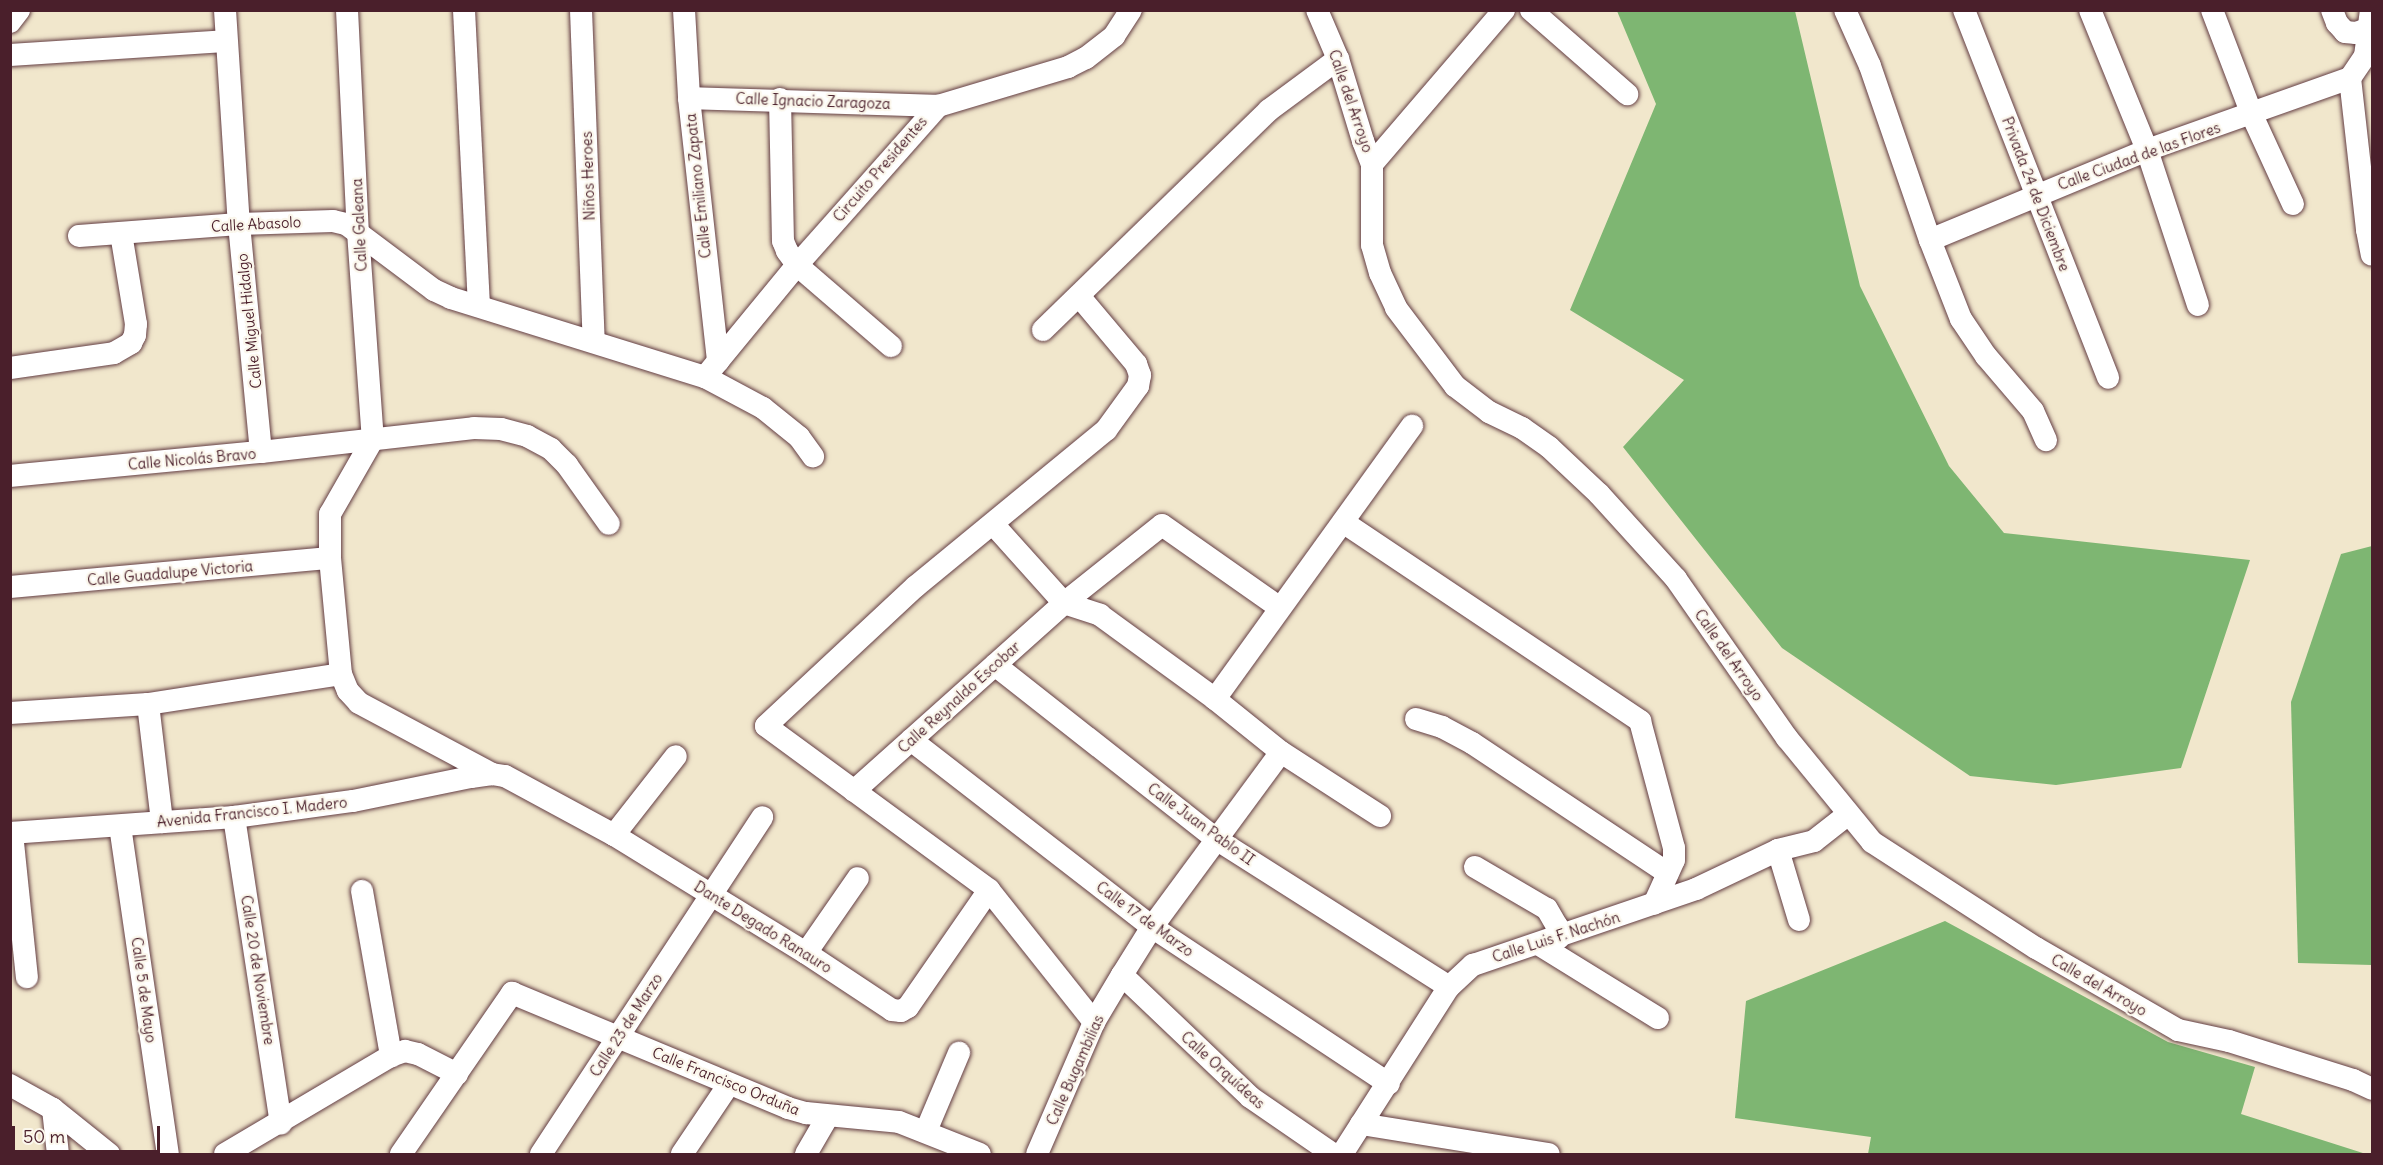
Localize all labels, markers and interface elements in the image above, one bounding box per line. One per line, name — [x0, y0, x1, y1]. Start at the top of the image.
street label: Calle del Arroyo — [1325, 47, 1377, 155]
street label: Calle Ignacio Zaragoza — [735, 89, 891, 113]
street label: Circuito Presidentes — [829, 112, 931, 226]
street label: Calle Emiliano Zapata — [681, 113, 715, 259]
street label: Privada 24 de Diciembre — [1998, 114, 2074, 274]
street label: Calle Ciudad de las Flores — [2055, 118, 2223, 194]
street label: Niños Heroes — [577, 131, 599, 221]
street label: Calle Galeana — [348, 178, 370, 272]
street label: Calle Abasolo — [210, 213, 302, 235]
street label: Calle Miguel Hidalgo — [233, 252, 265, 390]
street label: Calle Nicolás Bravo — [127, 444, 257, 474]
street label: Calle Guadalupe Victoria — [86, 557, 254, 589]
street label: Calle del Arroyo — [1691, 606, 1767, 704]
street label: Calle Reynaldo Escobar — [894, 637, 1024, 757]
street label: Calle Juan Pablo II — [1144, 779, 1258, 869]
street label: Avenida Francisco I. Madero — [156, 793, 348, 831]
street label: Dante Degado Ranauro — [691, 877, 835, 977]
street label: Calle 17 de Marzo — [1093, 878, 1197, 960]
street label: Calle 20 de Noviembre — [237, 894, 279, 1046]
street label: Calle Luis F. Nachón — [1490, 908, 1622, 966]
street label: Calle 5 de Mayo — [128, 936, 160, 1044]
street label: Calle del Arroyo — [2048, 950, 2150, 1020]
street label: Calle 23 de Marzo — [586, 970, 666, 1080]
street label: Calle Bugambilias — [1043, 1012, 1107, 1128]
street label: Calle Orquídeas — [1177, 1028, 1269, 1112]
street label: Calle Francisco Orduña — [650, 1043, 802, 1119]
scale bar — [15, 1114, 164, 1152]
text: 50 m — [23, 1125, 65, 1148]

